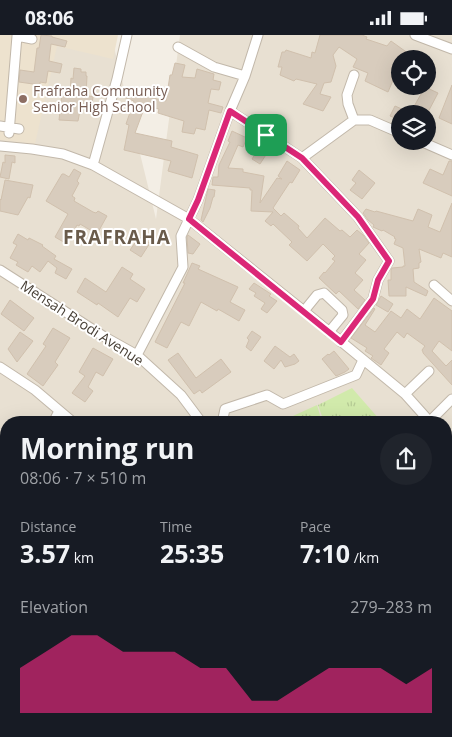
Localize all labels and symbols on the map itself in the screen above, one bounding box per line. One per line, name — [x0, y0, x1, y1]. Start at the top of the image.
place label: Frafraha Community Senior High School — [33, 81, 169, 116]
marker: Frafraha Community Senior High School — [17, 93, 29, 105]
pin — [245, 114, 287, 156]
district label: FRAFRAHA — [63, 224, 171, 250]
street label: Mensah Brodi Avenue — [17, 276, 148, 370]

